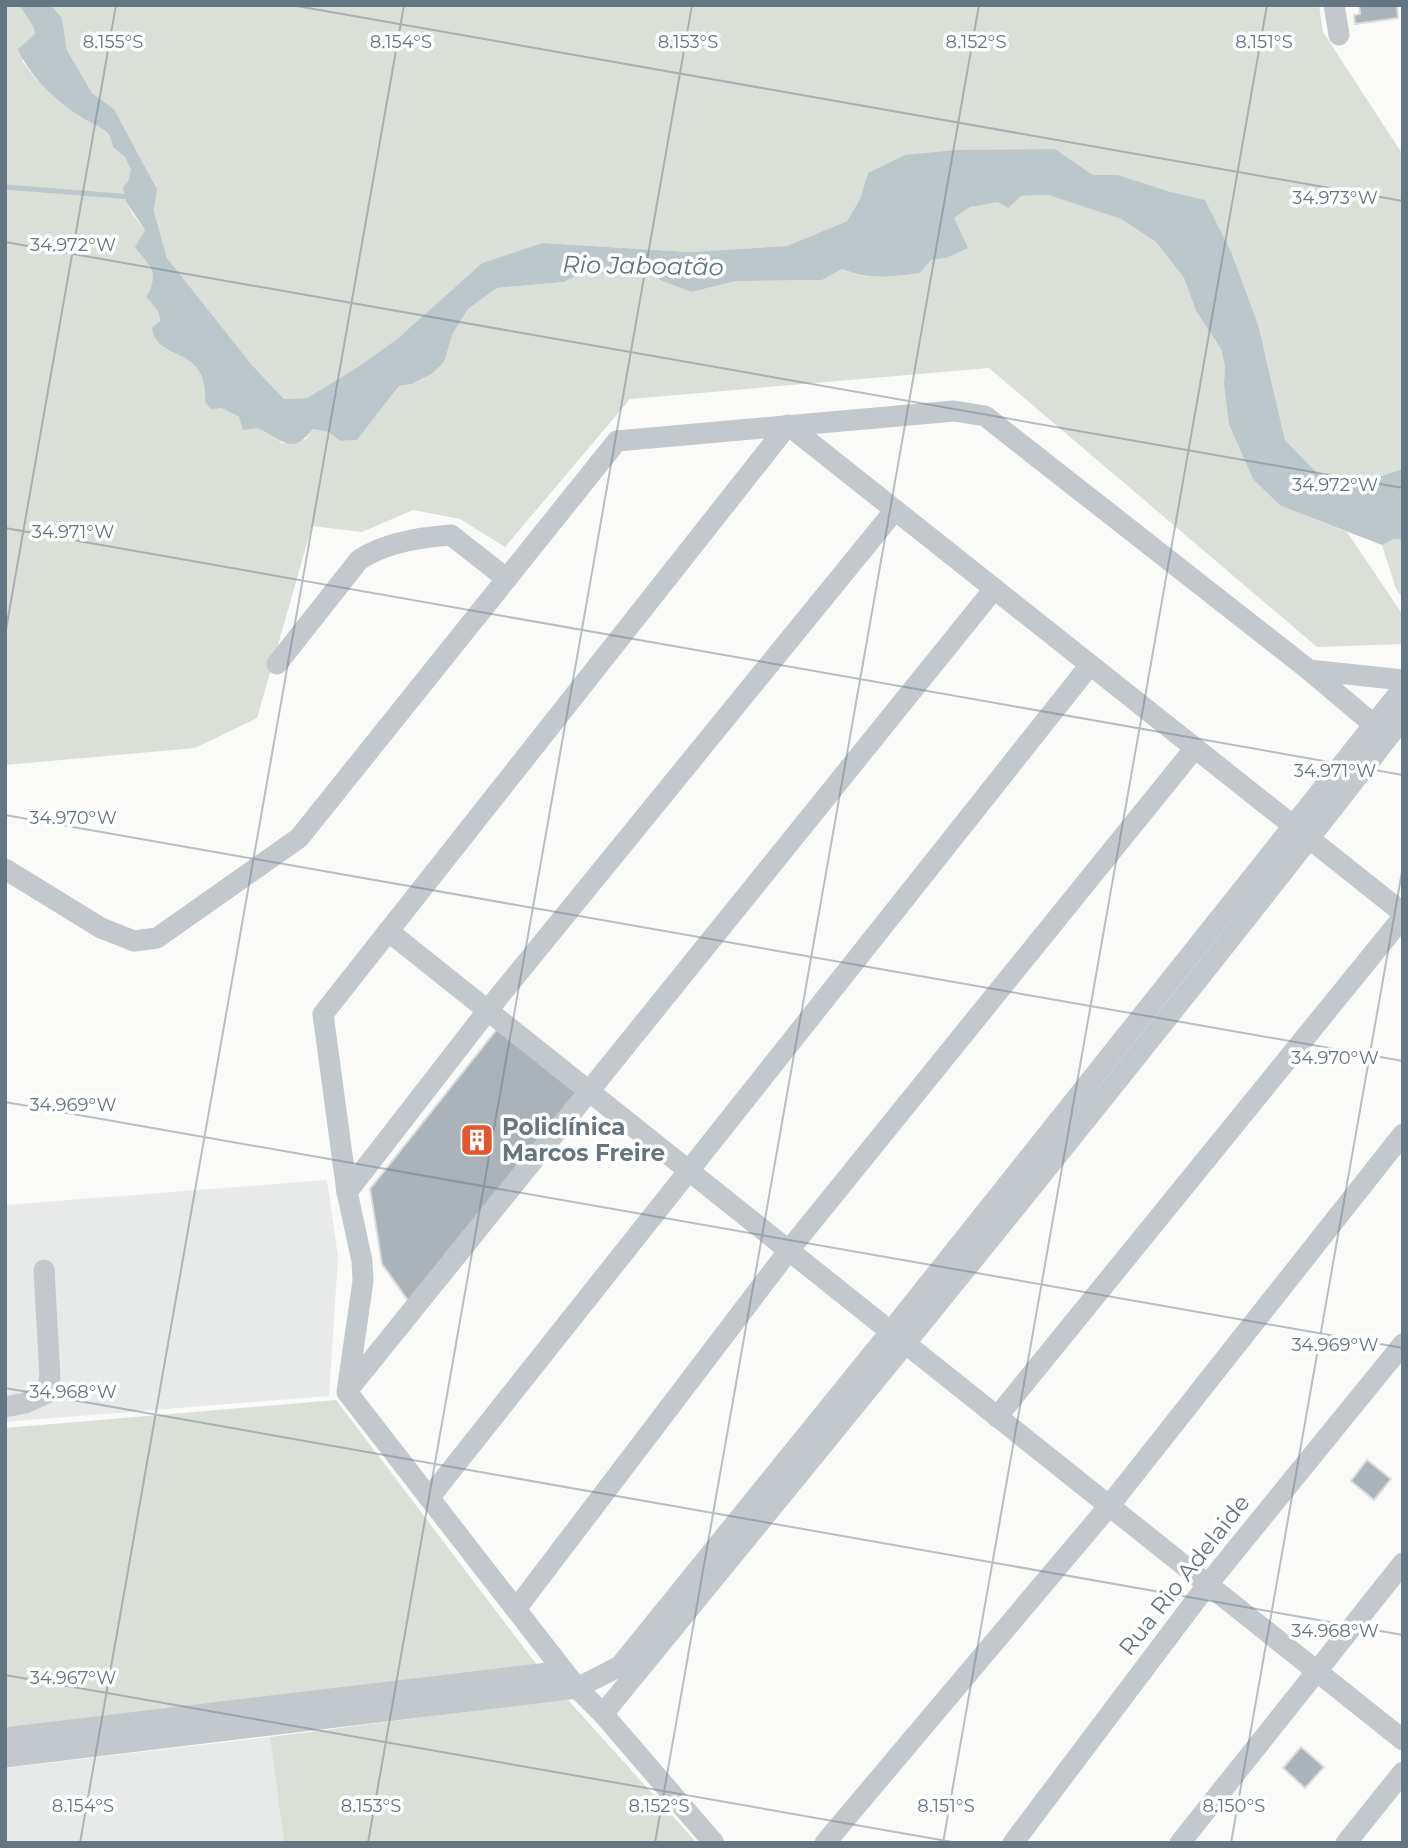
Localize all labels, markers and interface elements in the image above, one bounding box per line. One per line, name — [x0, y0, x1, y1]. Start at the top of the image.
text: 8.155°S — [83, 31, 143, 53]
text: 8.154°S — [370, 31, 432, 53]
text: 8.153°S — [658, 31, 718, 53]
text: 8.152°S — [945, 31, 1007, 53]
text: 8.151°S — [1235, 31, 1293, 53]
text: 34.973°W — [1292, 187, 1378, 209]
text: 34.972°W — [30, 234, 116, 256]
water label: Rio Jaboatão — [562, 250, 724, 281]
text: 34.972°W — [1292, 474, 1378, 496]
text: 34.971°W — [32, 521, 114, 543]
text: 34.971°W — [1294, 760, 1376, 782]
text: 34.970°W — [29, 807, 117, 829]
text: 34.970°W — [1291, 1047, 1379, 1069]
text: 34.969°W — [29, 1094, 117, 1116]
place label: Policlínica Marcos Freire — [502, 1113, 665, 1167]
building icon: Policlínica Marcos Freire — [458, 1121, 496, 1159]
text: 34.969°W — [1291, 1334, 1379, 1356]
text: 34.968°W — [29, 1381, 117, 1403]
street label: Rua Rio Adelaide — [1113, 1489, 1255, 1661]
text: 34.968°W — [1291, 1620, 1379, 1642]
text: 34.967°W — [30, 1667, 116, 1689]
text: 8.154°S — [52, 1795, 114, 1817]
text: 8.153°S — [341, 1795, 401, 1817]
text: 8.152°S — [628, 1795, 690, 1817]
text: 8.151°S — [917, 1795, 975, 1817]
text: 8.150°S — [1203, 1795, 1265, 1817]

